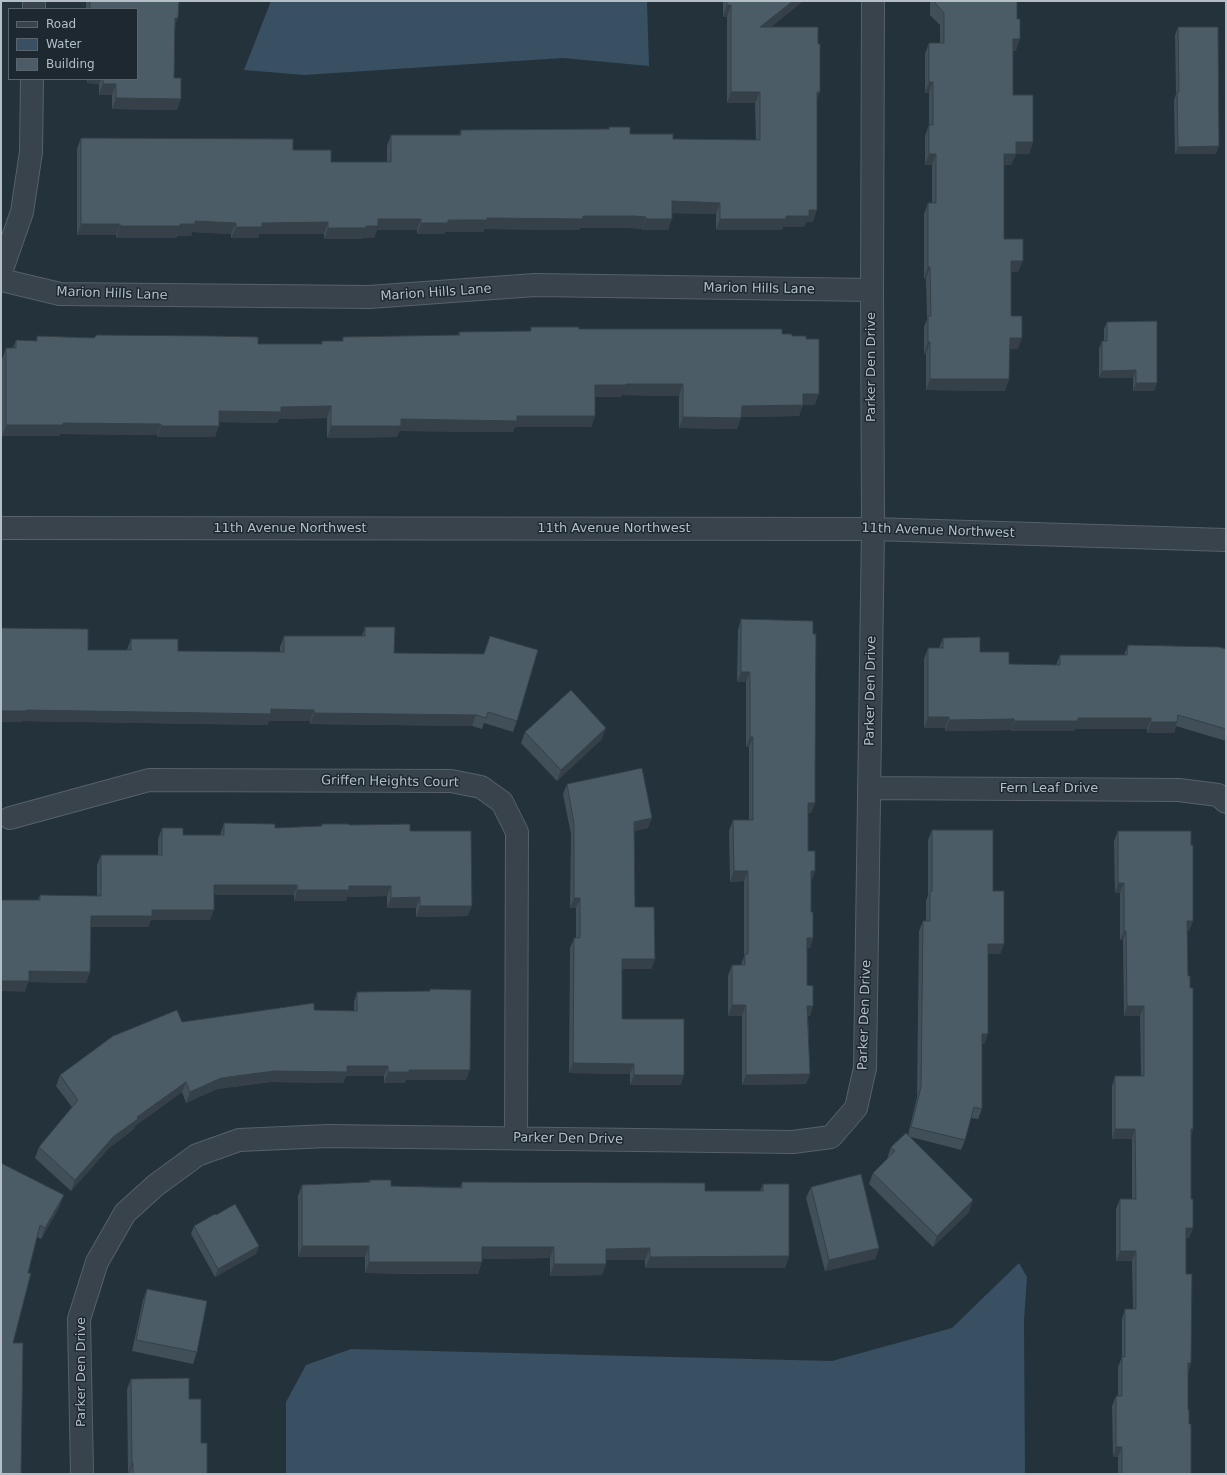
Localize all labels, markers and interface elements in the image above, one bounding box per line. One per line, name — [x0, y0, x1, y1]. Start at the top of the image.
legend — [8, 8, 138, 80]
text: Road — [46, 17, 76, 31]
text: Water — [46, 37, 81, 51]
text: Building — [46, 57, 95, 71]
street label: Marion Hills Lane — [703, 280, 815, 298]
street label: Marion Hills Lane — [380, 281, 492, 305]
street label: Marion Hills Lane — [56, 284, 168, 304]
street label: Parker Den Drive — [864, 312, 880, 422]
street label: 11th Avenue Northwest — [213, 521, 367, 537]
street label: 11th Avenue Northwest — [537, 521, 691, 537]
street label: 11th Avenue Northwest — [861, 521, 1015, 541]
street label: Parker Den Drive — [862, 636, 880, 746]
street label: Griffen Heights Court — [321, 773, 459, 791]
street label: Fern Leaf Drive — [1000, 781, 1098, 797]
street label: Parker Den Drive — [855, 960, 875, 1070]
street label: Parker Den Drive — [513, 1130, 623, 1148]
street label: Parker Den Drive — [74, 1317, 90, 1427]

